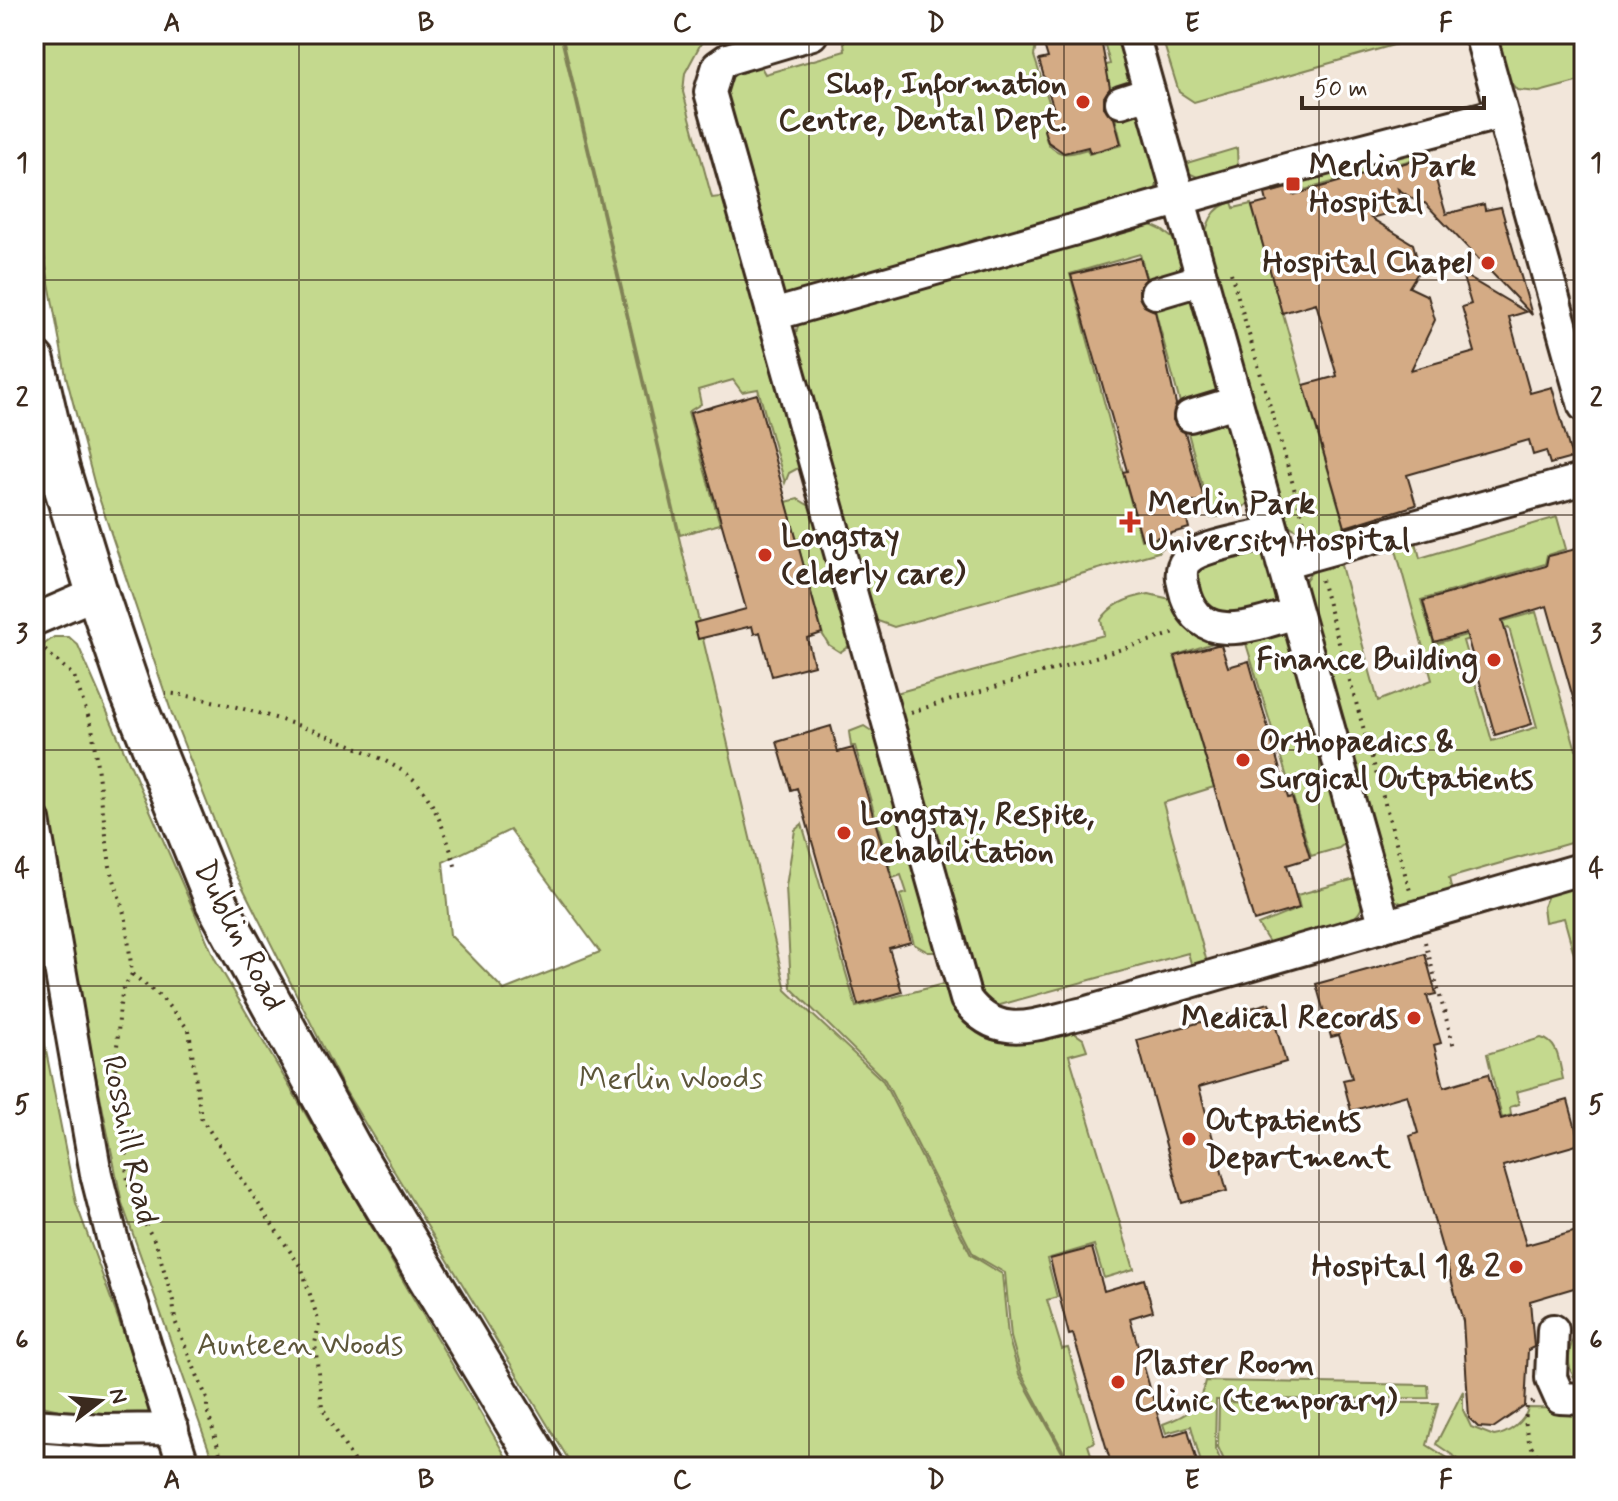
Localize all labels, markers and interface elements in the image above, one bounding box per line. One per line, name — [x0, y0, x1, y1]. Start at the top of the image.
text: A — [163, 7, 181, 41]
text: B — [418, 7, 434, 41]
text: C — [673, 7, 692, 41]
text: D — [927, 7, 945, 41]
text: E — [1184, 7, 1200, 41]
text: F — [1439, 7, 1453, 41]
scale bar — [1302, 60, 1484, 110]
place label: Shop, Information Centre, Dental Dept. — [778, 63, 1067, 142]
text: 50 m — [1314, 74, 1368, 105]
marker: Shop, Information Centre, Dental Dept. — [1074, 93, 1092, 111]
place label: Merlin Park Hospital — [1309, 145, 1476, 224]
text: 1 — [16, 147, 28, 181]
text: 1 — [1590, 147, 1602, 181]
marker: Merlin Park Hospital — [1284, 175, 1302, 193]
place label: Hospital Chapel — [1262, 242, 1472, 284]
marker: Hospital Chapel — [1479, 254, 1497, 272]
text: 2 — [16, 382, 29, 416]
text: 2 — [1590, 382, 1603, 416]
place label: Merlin Park University Hospital — [1148, 483, 1410, 562]
marker: Merlin Park University Hospital — [1119, 511, 1141, 533]
place label: Longstay (elderly care) — [781, 516, 966, 595]
marker: Longstay (elderly care) — [756, 546, 774, 564]
text: 3 — [16, 618, 28, 652]
text: 3 — [1590, 618, 1602, 652]
place label: Finance Building — [1256, 639, 1478, 684]
marker: Finance Building — [1485, 651, 1503, 669]
place label: Orthopaedics & Surgical Outpatients — [1259, 721, 1534, 803]
marker: Orthopaedics & Surgical Outpatients — [1234, 751, 1252, 769]
place label: Longstay, Respite, Rehabilitation — [860, 794, 1094, 873]
marker: Longstay, Respite, Rehabilitation — [835, 824, 853, 842]
text: 4 — [14, 853, 30, 887]
street label: Dublin Road — [183, 853, 295, 1019]
text: 4 — [1588, 853, 1604, 887]
place label: Medical Records — [1181, 997, 1398, 1039]
marker: Medical Records — [1405, 1009, 1423, 1027]
street label: Rosshill Road — [91, 1052, 167, 1228]
park label: Merlin Woods — [579, 1058, 763, 1100]
text: 5 — [14, 1089, 30, 1123]
text: 5 — [1588, 1089, 1604, 1123]
place label: Outpatients Department — [1205, 1100, 1392, 1179]
marker: Outpatients Department — [1180, 1130, 1198, 1148]
place label: Hospital 1 & 2 — [1312, 1246, 1500, 1288]
marker: Hospital 1 & 2 — [1507, 1258, 1525, 1276]
text: 6 — [15, 1324, 29, 1358]
park label: Aunteen Woods — [197, 1324, 403, 1366]
text: 6 — [1589, 1324, 1603, 1358]
place label: Plaster Room Clinic (temporary) — [1134, 1343, 1398, 1422]
north arrow — [60, 1361, 140, 1441]
marker: Plaster Room Clinic (temporary) — [1109, 1373, 1127, 1391]
text: N — [102, 1385, 133, 1407]
text: A — [163, 1464, 181, 1498]
text: B — [418, 1464, 434, 1498]
text: C — [673, 1464, 692, 1498]
text: D — [927, 1464, 945, 1498]
text: E — [1184, 1464, 1200, 1498]
text: F — [1439, 1464, 1453, 1498]

